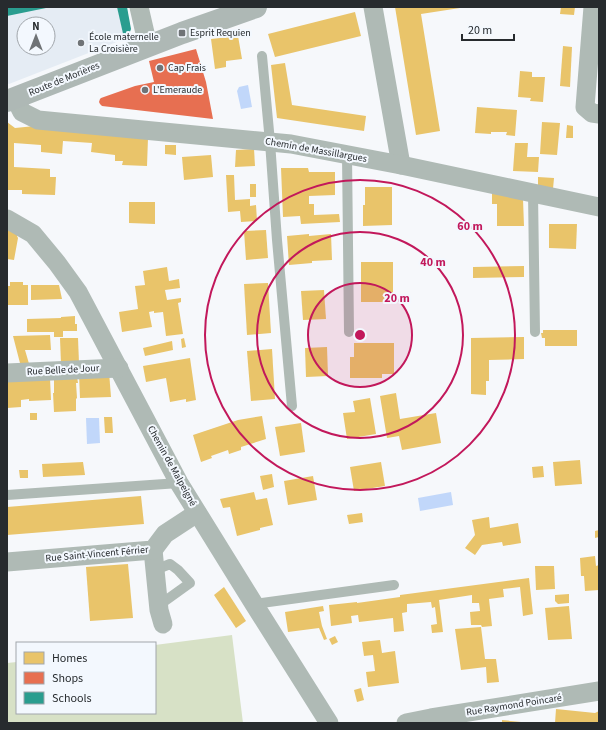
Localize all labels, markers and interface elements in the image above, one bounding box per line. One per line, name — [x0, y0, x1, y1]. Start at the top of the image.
north arrow — [16, 16, 56, 56]
scale bar — [462, 16, 514, 42]
text: N — [32, 19, 40, 34]
text: 20 m — [468, 22, 492, 39]
place label: Esprit Requien — [190, 26, 251, 40]
marker: Esprit Requien — [177, 28, 187, 38]
place label: École maternelle La Croisière — [89, 30, 159, 56]
marker: École maternelle La Croisière — [76, 38, 86, 48]
street label: Route de Morières — [26, 58, 102, 100]
place label: Cap Frais — [168, 61, 206, 75]
marker: Cap Frais — [155, 63, 165, 73]
place label: L'Emeraude — [153, 83, 202, 97]
marker: L'Emeraude — [140, 85, 150, 95]
street label: Chemin de Massillargues — [264, 134, 368, 166]
text: 60 m — [457, 218, 483, 235]
text: 40 m — [420, 254, 446, 271]
text: 20 m — [384, 290, 410, 307]
centre of rings — [353, 328, 367, 342]
street label: Rue Belle de Jour — [26, 361, 100, 379]
street label: Chemin de Malpeigné — [144, 423, 200, 509]
street label: Rue Saint-Vincent Férrier — [45, 542, 150, 565]
legend — [16, 642, 156, 714]
text: Homes — [52, 650, 87, 667]
text: Shops — [52, 670, 83, 687]
text: Schools — [52, 690, 92, 707]
street label: Rue Raymond Poincaré — [465, 691, 563, 719]

